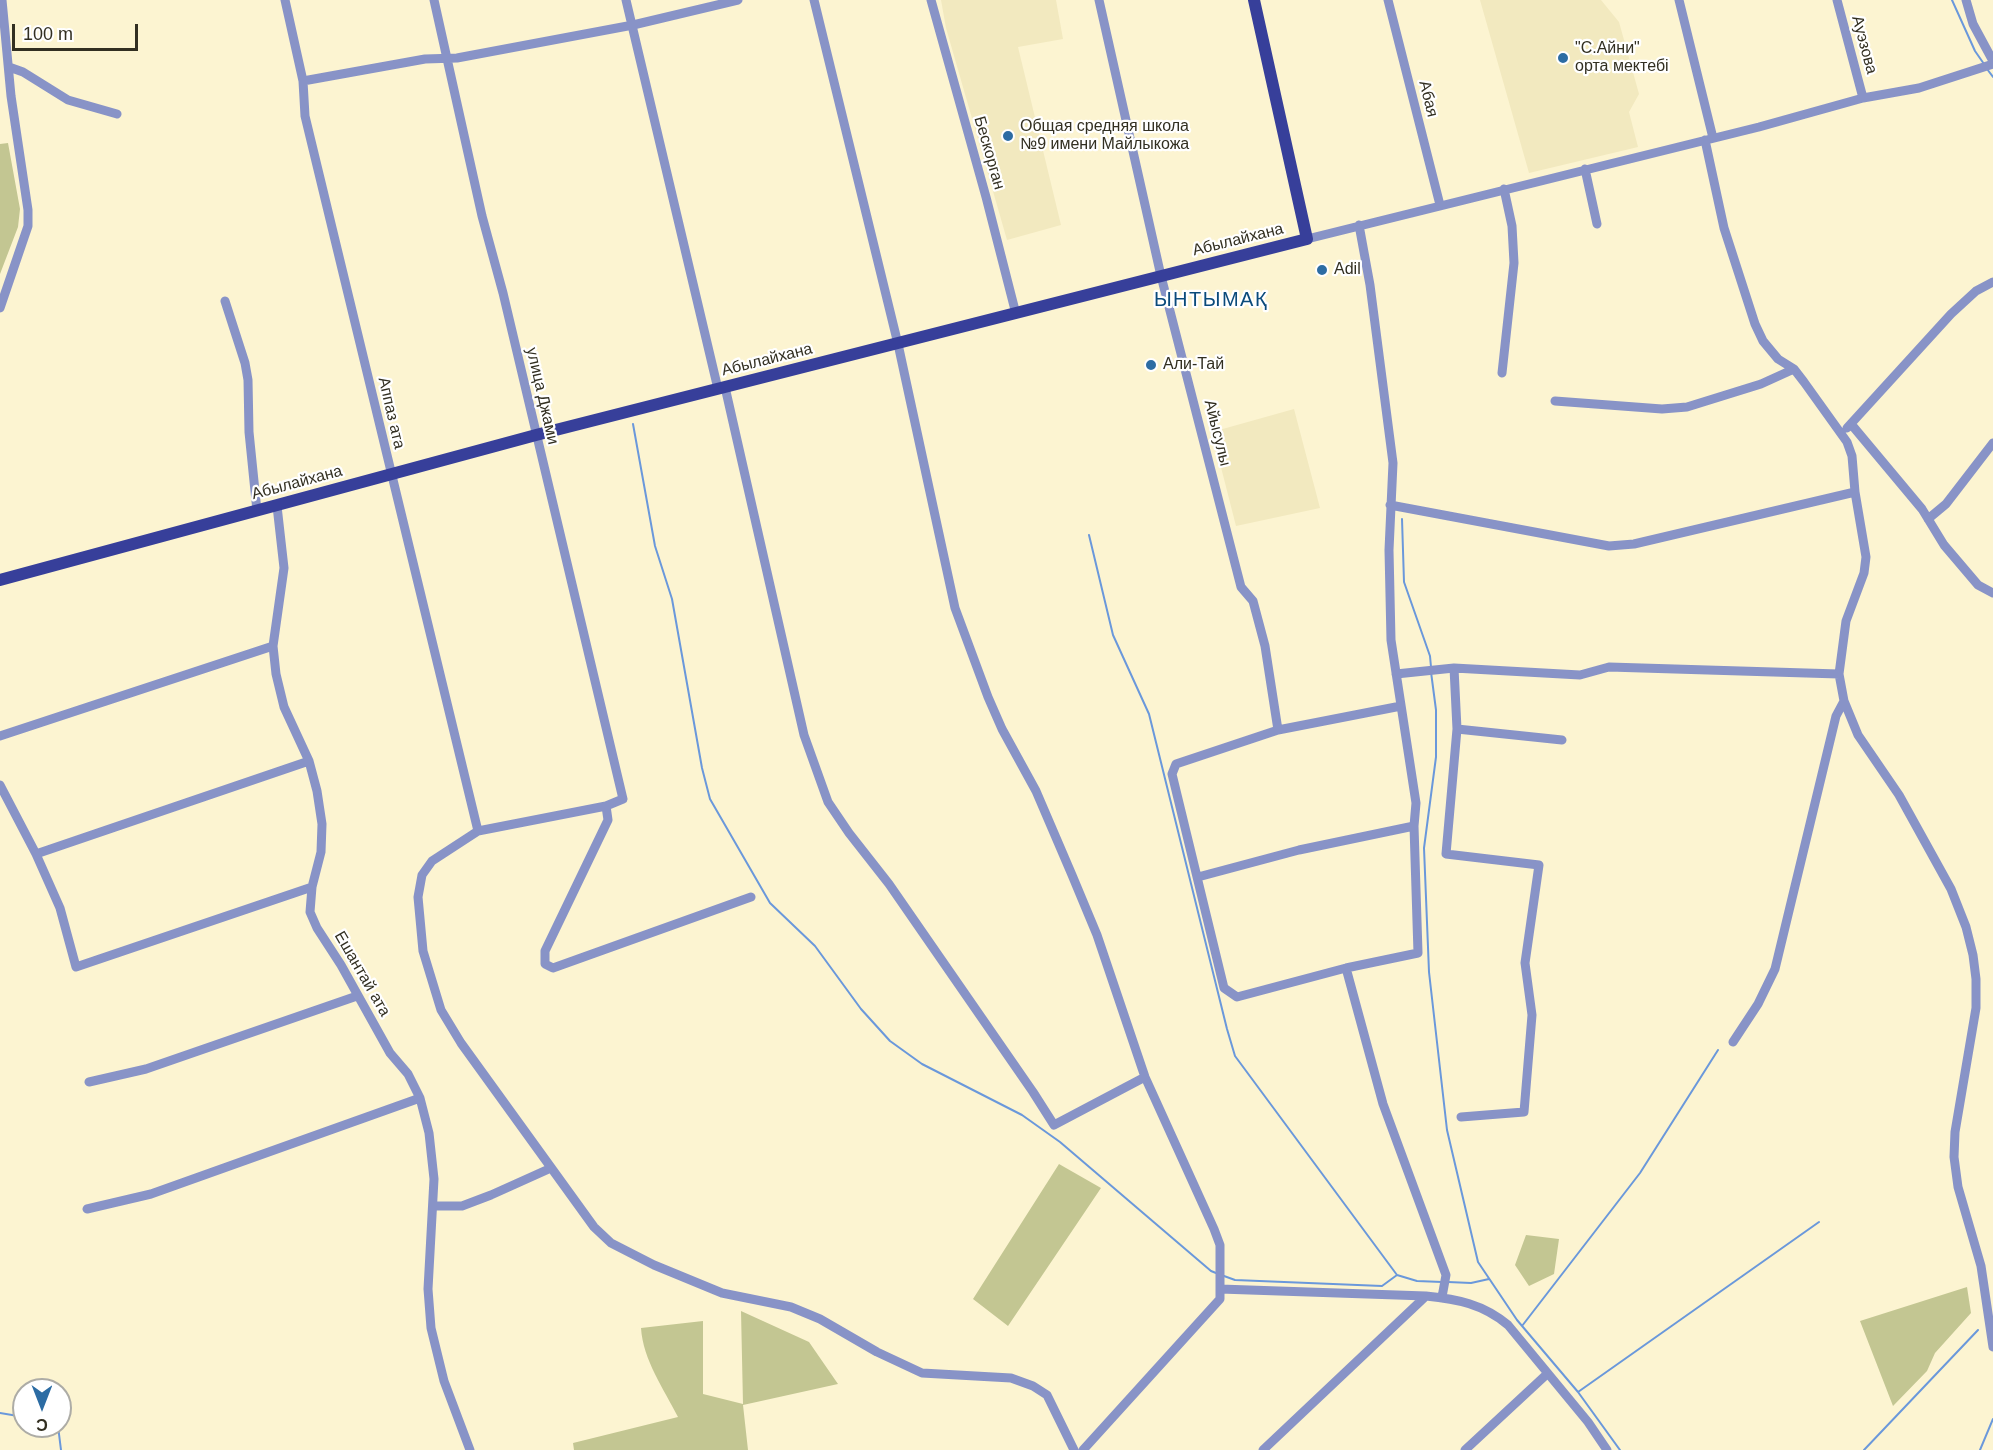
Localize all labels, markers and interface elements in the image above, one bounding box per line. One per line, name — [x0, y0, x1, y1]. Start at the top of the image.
scale bar — [15, 12, 141, 50]
street label: Ауэзова — [1847, 14, 1881, 76]
text: 100 m — [23, 24, 73, 44]
place label: "С.Айни" орта мектебі — [1575, 39, 1669, 77]
marker: "С.Айни" орта мектебі — [1556, 51, 1570, 65]
street label: Абая — [1414, 79, 1442, 119]
street label: Бескорган — [969, 114, 1009, 192]
place label: Общая средняя школа №9 имени Майлыкожа — [1020, 117, 1189, 155]
marker: Общая средняя школа №9 имени Майлыкожа — [1001, 129, 1015, 143]
street label: Абылайхана — [1191, 219, 1285, 261]
place label: Adil — [1334, 260, 1361, 280]
marker: Adil — [1315, 263, 1329, 277]
district label: ЫНТЫМАҚ — [1154, 288, 1268, 312]
street label: Абылайхана — [720, 339, 814, 381]
street label: улица Джами — [522, 346, 562, 446]
place label: Али-Тай — [1163, 355, 1224, 375]
marker: Али-Тай — [1144, 358, 1158, 372]
street label: Аппаз ата — [373, 375, 409, 451]
street label: Айысулы — [1200, 398, 1234, 468]
street label: Абылайхана — [250, 462, 344, 504]
street label: Ешантай ата — [330, 928, 394, 1020]
north arrow — [12, 1378, 72, 1438]
text: С — [36, 1416, 48, 1433]

